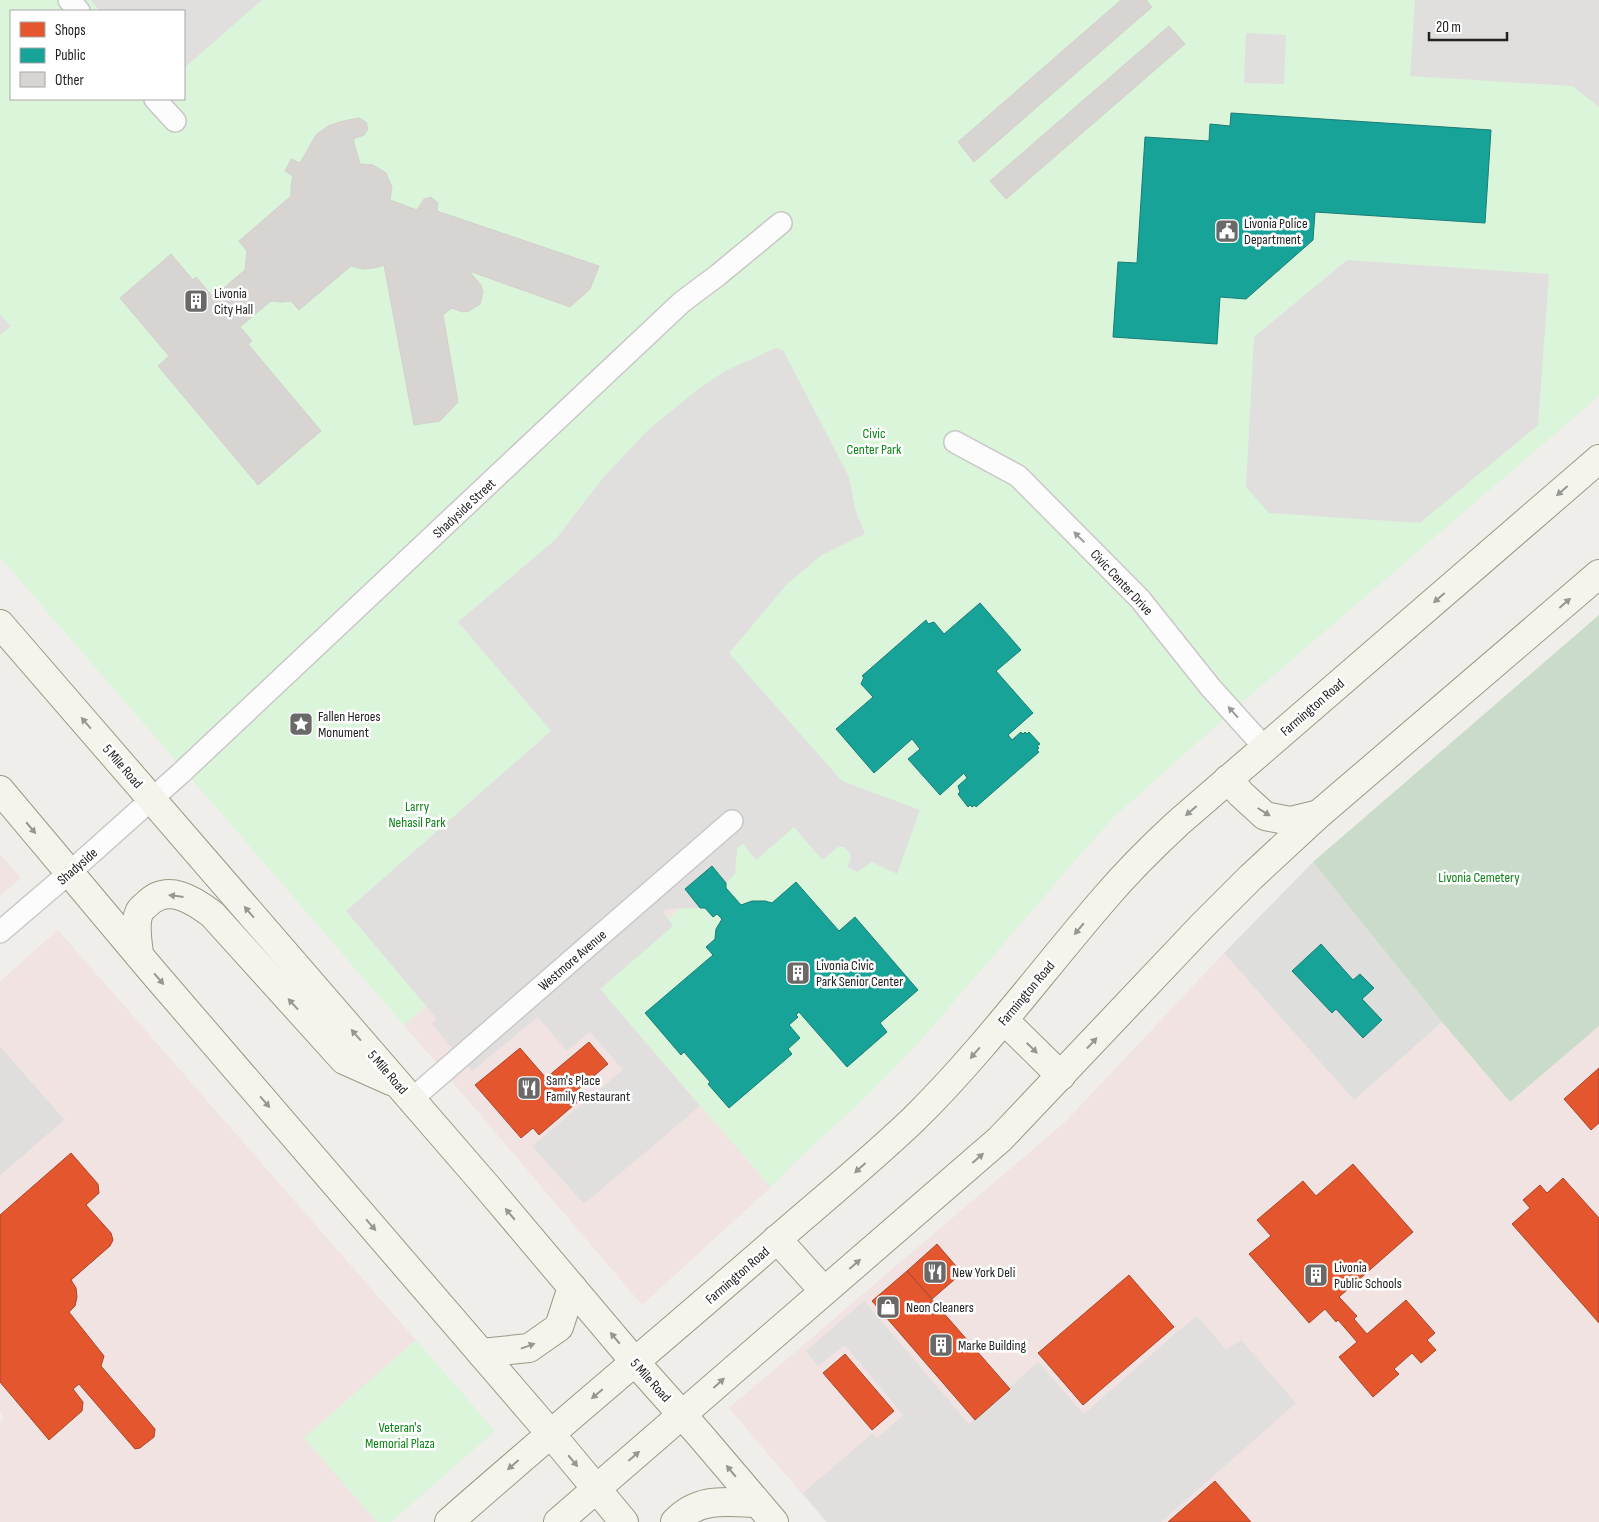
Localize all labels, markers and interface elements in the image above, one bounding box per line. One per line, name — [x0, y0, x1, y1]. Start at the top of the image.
legend — [10, 10, 185, 100]
scale bar — [1429, 10, 1506, 42]
text: 20 m — [1436, 18, 1461, 37]
text: Shops — [55, 21, 86, 40]
text: Public — [55, 46, 86, 65]
text: Other — [55, 71, 84, 90]
place label: Livonia Police Department — [1244, 215, 1308, 248]
public building icon: Livonia Police Department — [1214, 218, 1240, 244]
place label: Livonia City Hall — [214, 285, 253, 318]
building icon: Livonia City Hall — [183, 288, 209, 314]
park label: Civic Center Park — [847, 425, 902, 458]
street label: Shadyside Street — [429, 475, 499, 542]
one-way arrow — [1556, 486, 1569, 497]
one-way arrow — [1074, 531, 1086, 543]
street label: Civic Center Drive — [1087, 546, 1157, 619]
one-way arrow — [1433, 592, 1446, 603]
one-way arrow — [1559, 597, 1571, 609]
street label: Farmington Road — [1277, 675, 1348, 740]
one-way arrow — [1227, 705, 1238, 718]
place label: Fallen Heroes Monument — [318, 708, 381, 741]
place icon: Fallen Heroes Monument — [288, 711, 314, 737]
one-way arrow — [80, 717, 92, 729]
street label: 5 Mile Road — [99, 741, 146, 792]
park label: Larry Nehasil Park — [388, 798, 446, 831]
one-way arrow — [1186, 805, 1198, 817]
one-way arrow — [1257, 808, 1270, 817]
one-way arrow — [26, 821, 37, 834]
street label: Shadyside — [54, 844, 101, 888]
park label: Livonia Cemetery — [1438, 869, 1520, 886]
one-way arrow — [168, 892, 184, 900]
one-way arrow — [244, 905, 255, 918]
one-way arrow — [1074, 922, 1085, 935]
street label: Westmore Avenue — [535, 926, 610, 995]
place label: Livonia Civic Park Senior Center — [816, 957, 903, 990]
street label: Farmington Road — [994, 957, 1058, 1029]
building icon: Livonia Civic Park Senior Center — [785, 960, 811, 986]
one-way arrow — [153, 972, 164, 985]
one-way arrow — [287, 998, 299, 1010]
one-way arrow — [350, 1029, 362, 1041]
one-way arrow — [1086, 1037, 1098, 1049]
one-way arrow — [1026, 1042, 1038, 1054]
street label: 5 Mile Road — [364, 1047, 411, 1098]
one-way arrow — [969, 1047, 981, 1059]
place label: Sam's Place Family Restaurant — [546, 1072, 630, 1105]
restaurant icon: Sam's Place Family Restaurant — [516, 1075, 542, 1101]
one-way arrow — [259, 1095, 270, 1108]
one-way arrow — [971, 1153, 984, 1164]
one-way arrow — [855, 1162, 867, 1174]
one-way arrow — [505, 1207, 516, 1220]
one-way arrow — [365, 1218, 376, 1231]
street label: Farmington Road — [702, 1243, 773, 1308]
one-way arrow — [848, 1259, 861, 1270]
restaurant icon: New York Deli — [922, 1259, 948, 1285]
place label: Livonia Public Schools — [1334, 1259, 1402, 1292]
building icon: Livonia Public Schools — [1303, 1262, 1329, 1288]
place label: New York Deli — [952, 1264, 1015, 1281]
shop icon: Neon Cleaners — [875, 1294, 901, 1320]
place label: Neon Cleaners — [906, 1299, 974, 1316]
one-way arrow — [609, 1332, 620, 1345]
building icon: Marke Building — [928, 1332, 954, 1358]
place label: Marke Building — [958, 1337, 1026, 1354]
one-way arrow — [521, 1342, 536, 1350]
street label: 5 Mile Road — [627, 1355, 675, 1406]
one-way arrow — [713, 1378, 725, 1389]
one-way arrow — [591, 1388, 604, 1399]
park label: Veteran's Memorial Plaza — [365, 1419, 435, 1452]
one-way arrow — [627, 1450, 639, 1462]
one-way arrow — [568, 1454, 579, 1467]
one-way arrow — [507, 1460, 520, 1471]
one-way arrow — [725, 1466, 737, 1478]

